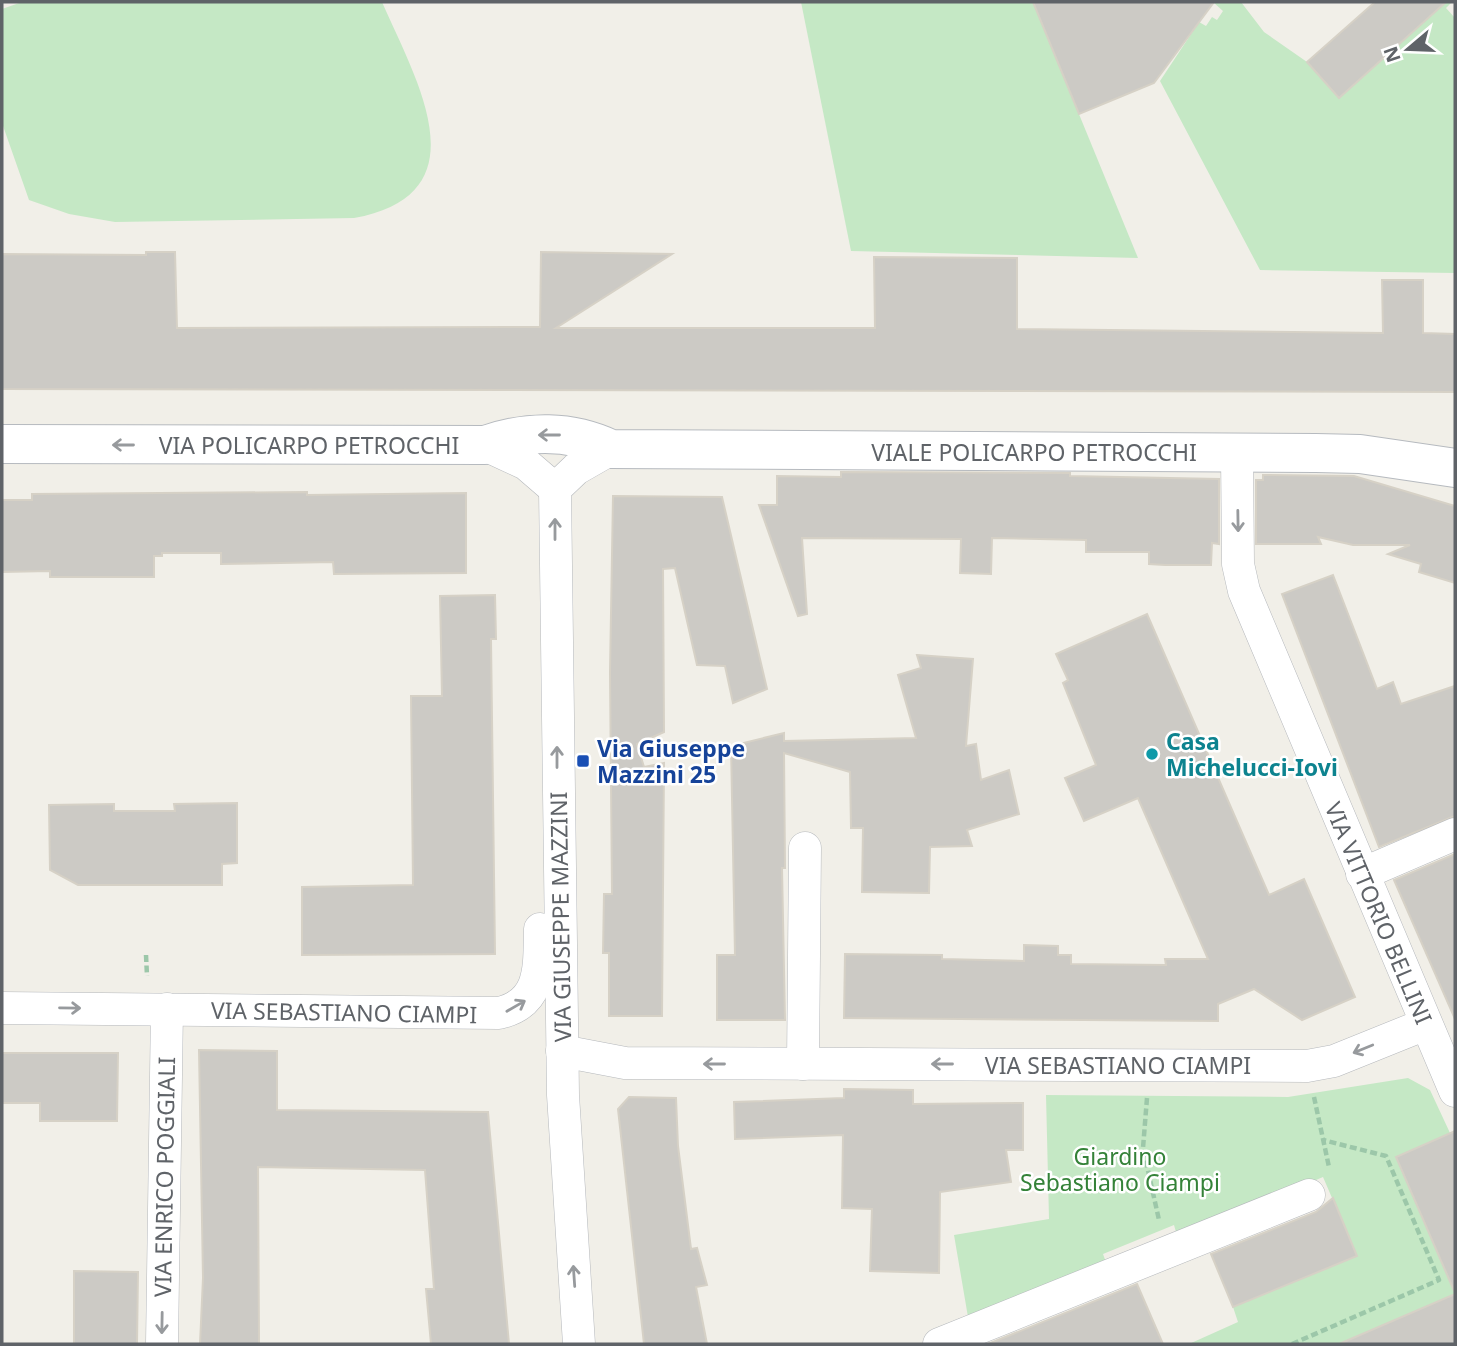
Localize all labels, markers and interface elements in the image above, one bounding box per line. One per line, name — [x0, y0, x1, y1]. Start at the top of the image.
north arrow — [1373, 14, 1443, 84]
text: N — [1377, 43, 1407, 66]
one-way arrow — [538, 428, 561, 442]
street label: VIA POLICARPO PETROCCHI — [159, 429, 459, 461]
street label: VIALE POLICARPO PETROCCHI — [871, 436, 1197, 468]
one-way arrow — [112, 438, 135, 452]
one-way arrow — [1231, 509, 1245, 532]
one-way arrow — [548, 518, 562, 541]
place label: Casa Michelucci-Iovi — [1166, 725, 1338, 783]
place label: Via Giuseppe Mazzini 25 — [597, 732, 745, 790]
one-way arrow — [550, 746, 564, 769]
marker: Casa Michelucci-Iovi — [1144, 746, 1160, 762]
marker: Via Giuseppe Mazzini 25 — [575, 753, 591, 769]
street label: VIA GIUSEPPE MAZZINI — [542, 791, 578, 1043]
street label: VIA VITTORIO BELLINI — [1318, 797, 1440, 1029]
street label: VIA SEBASTIANO CIAMPI — [211, 994, 477, 1030]
one-way arrow — [506, 999, 526, 1013]
one-way arrow — [58, 1002, 81, 1015]
one-way arrow — [1352, 1044, 1374, 1057]
street label: VIA SEBASTIANO CIAMPI — [985, 1049, 1251, 1081]
street label: VIA ENRICO POGGIALI — [146, 1057, 182, 1297]
one-way arrow — [703, 1057, 726, 1071]
one-way arrow — [931, 1057, 954, 1071]
park label: Giardino Sebastiano Ciampi — [1020, 1140, 1220, 1198]
one-way arrow — [567, 1265, 580, 1288]
one-way arrow — [155, 1311, 169, 1334]

